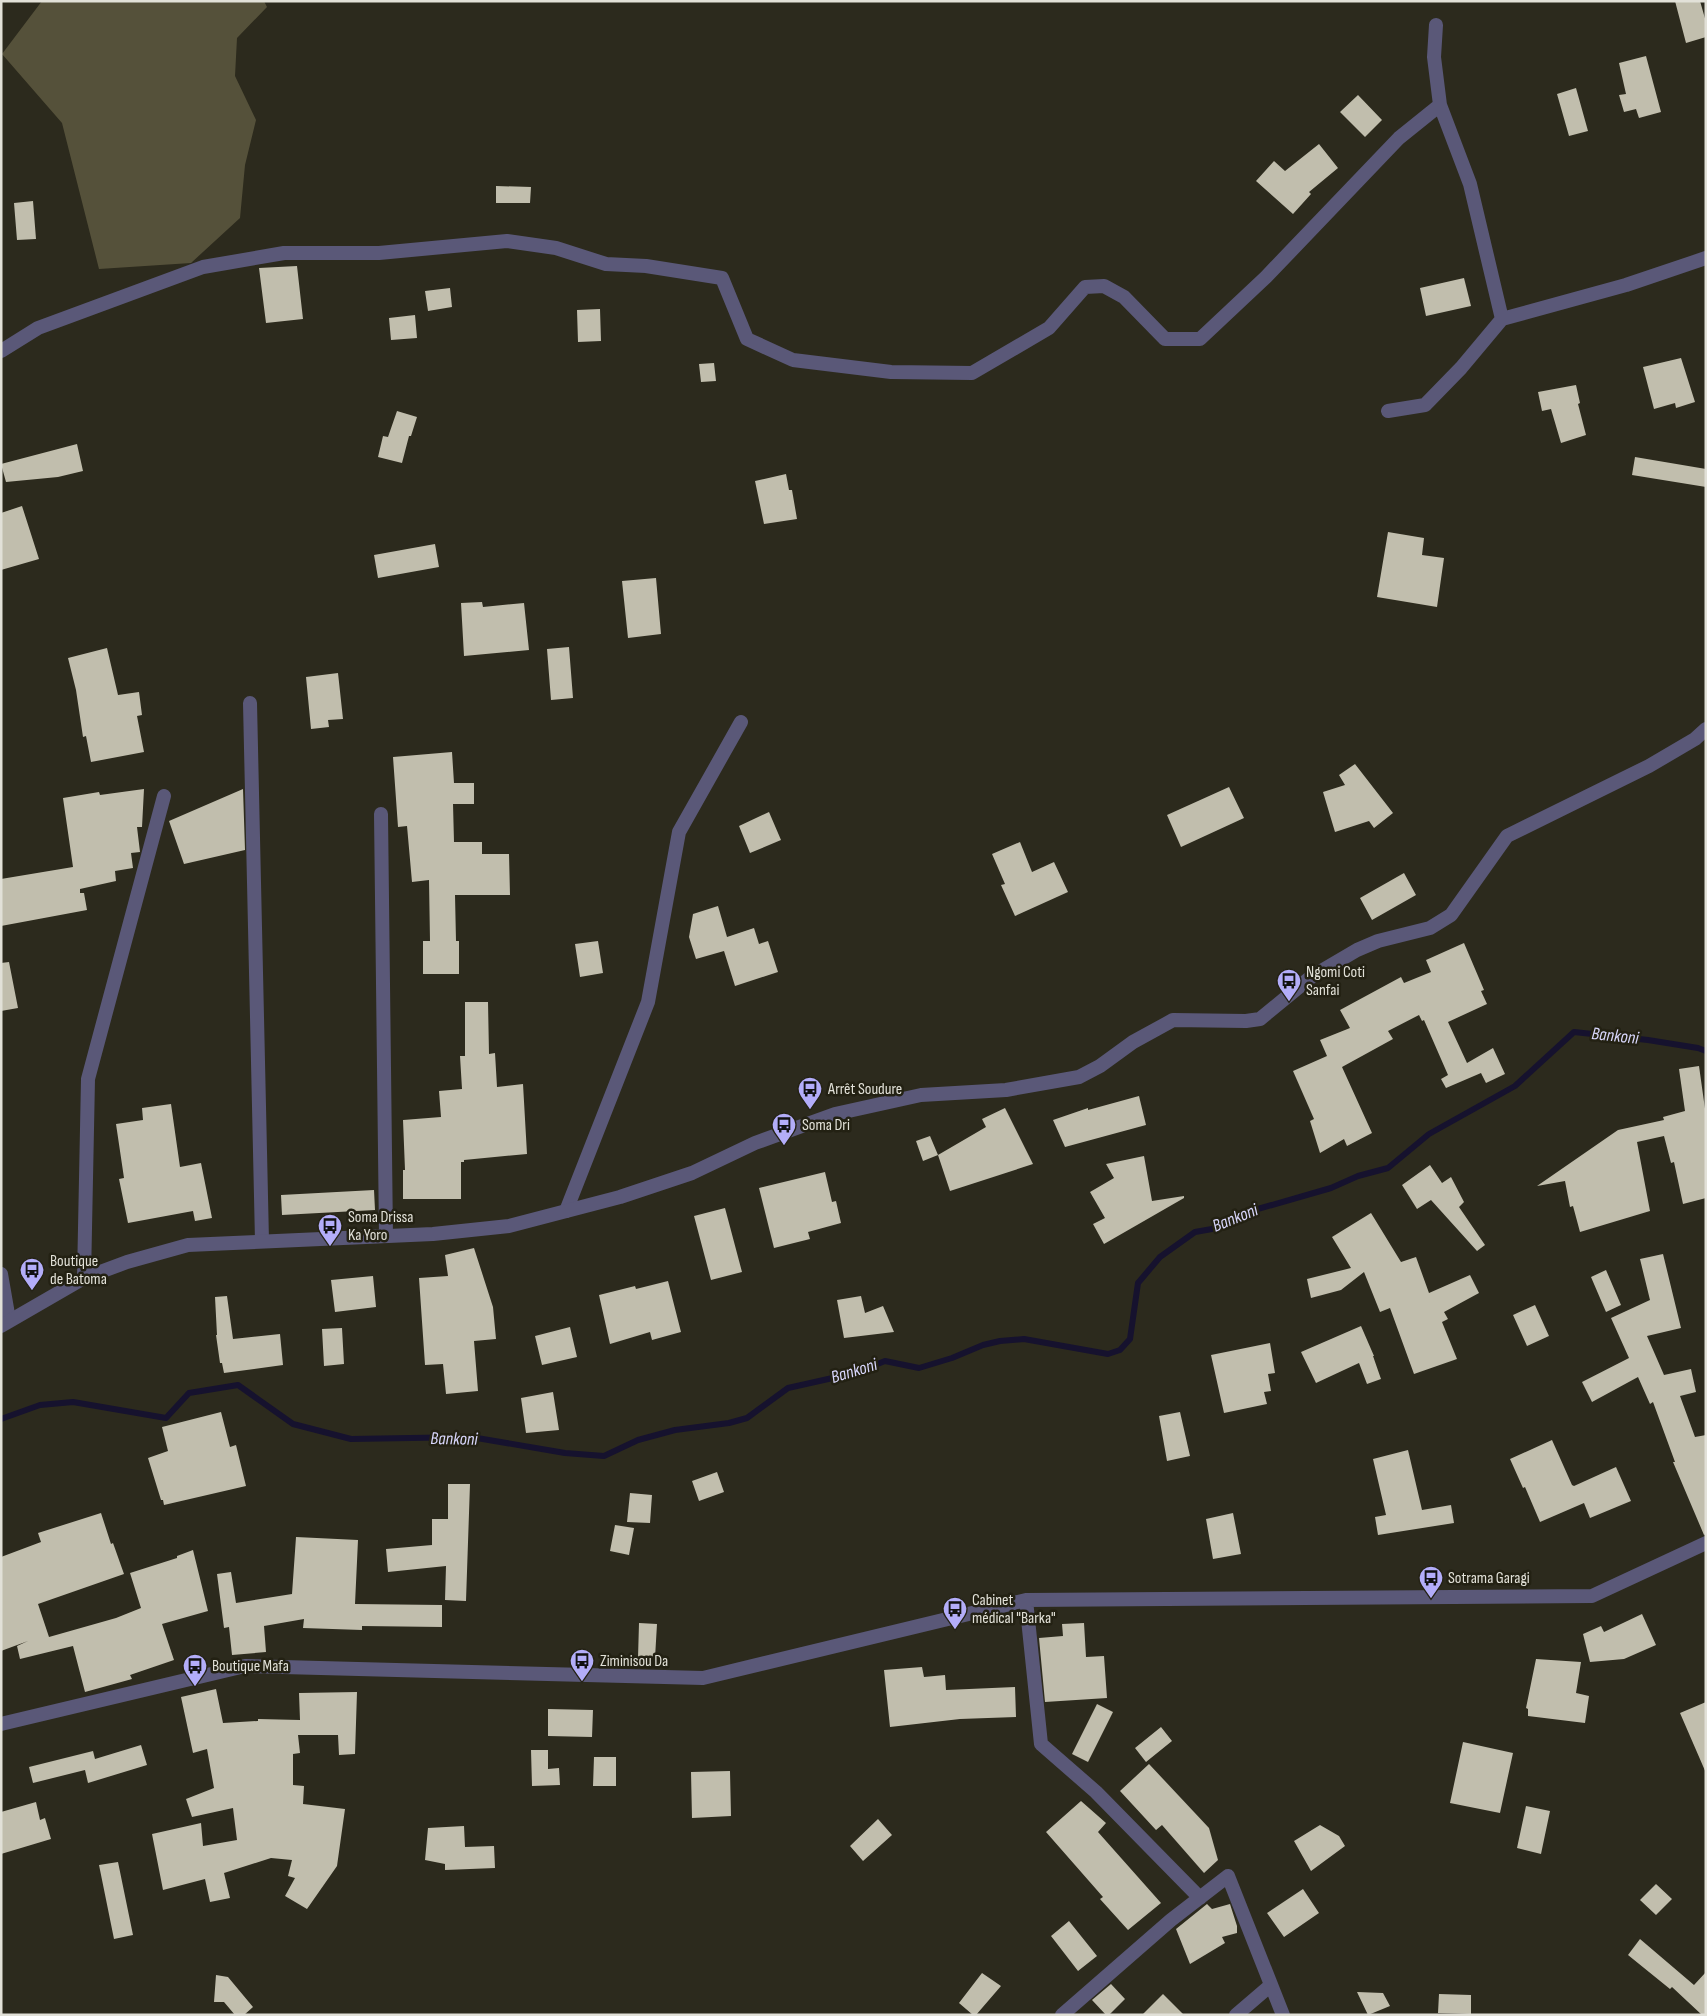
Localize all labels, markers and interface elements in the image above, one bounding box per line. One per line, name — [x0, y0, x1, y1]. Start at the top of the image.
place label: Ngomi Coti Sanfai — [1306, 963, 1365, 1000]
bus stop icon: Ngomi Coti Sanfai — [1276, 968, 1302, 1002]
water label: Bankoni — [1590, 1023, 1640, 1049]
bus stop icon: Arrêt Soudure — [797, 1076, 823, 1110]
place label: Arrêt Soudure — [827, 1080, 902, 1099]
bus stop icon: Soma Dri — [771, 1112, 797, 1146]
place label: Soma Dri — [802, 1116, 850, 1135]
water label: Bankoni — [1209, 1199, 1261, 1237]
place label: Soma Drissa Ka Yoro — [348, 1208, 413, 1245]
bus stop icon: Soma Drissa Ka Yoro — [317, 1213, 343, 1247]
place label: Boutique de Batoma — [50, 1252, 107, 1289]
bus stop icon: Boutique de Batoma — [19, 1257, 45, 1291]
water label: Bankoni — [828, 1354, 880, 1388]
water label: Bankoni — [430, 1428, 479, 1450]
bus stop icon: Sotrama Garagi — [1418, 1565, 1444, 1599]
place label: Sotrama Garagi — [1448, 1569, 1530, 1588]
place label: Cabinet médical "Barka" — [972, 1591, 1056, 1628]
bus stop icon: Cabinet médical "Barka" — [942, 1596, 968, 1630]
bus stop icon: Ziminisou Da — [569, 1648, 595, 1682]
place label: Ziminisou Da — [600, 1652, 668, 1671]
bus stop icon: Boutique Mafa — [182, 1653, 208, 1687]
place label: Boutique Mafa — [212, 1657, 289, 1676]

